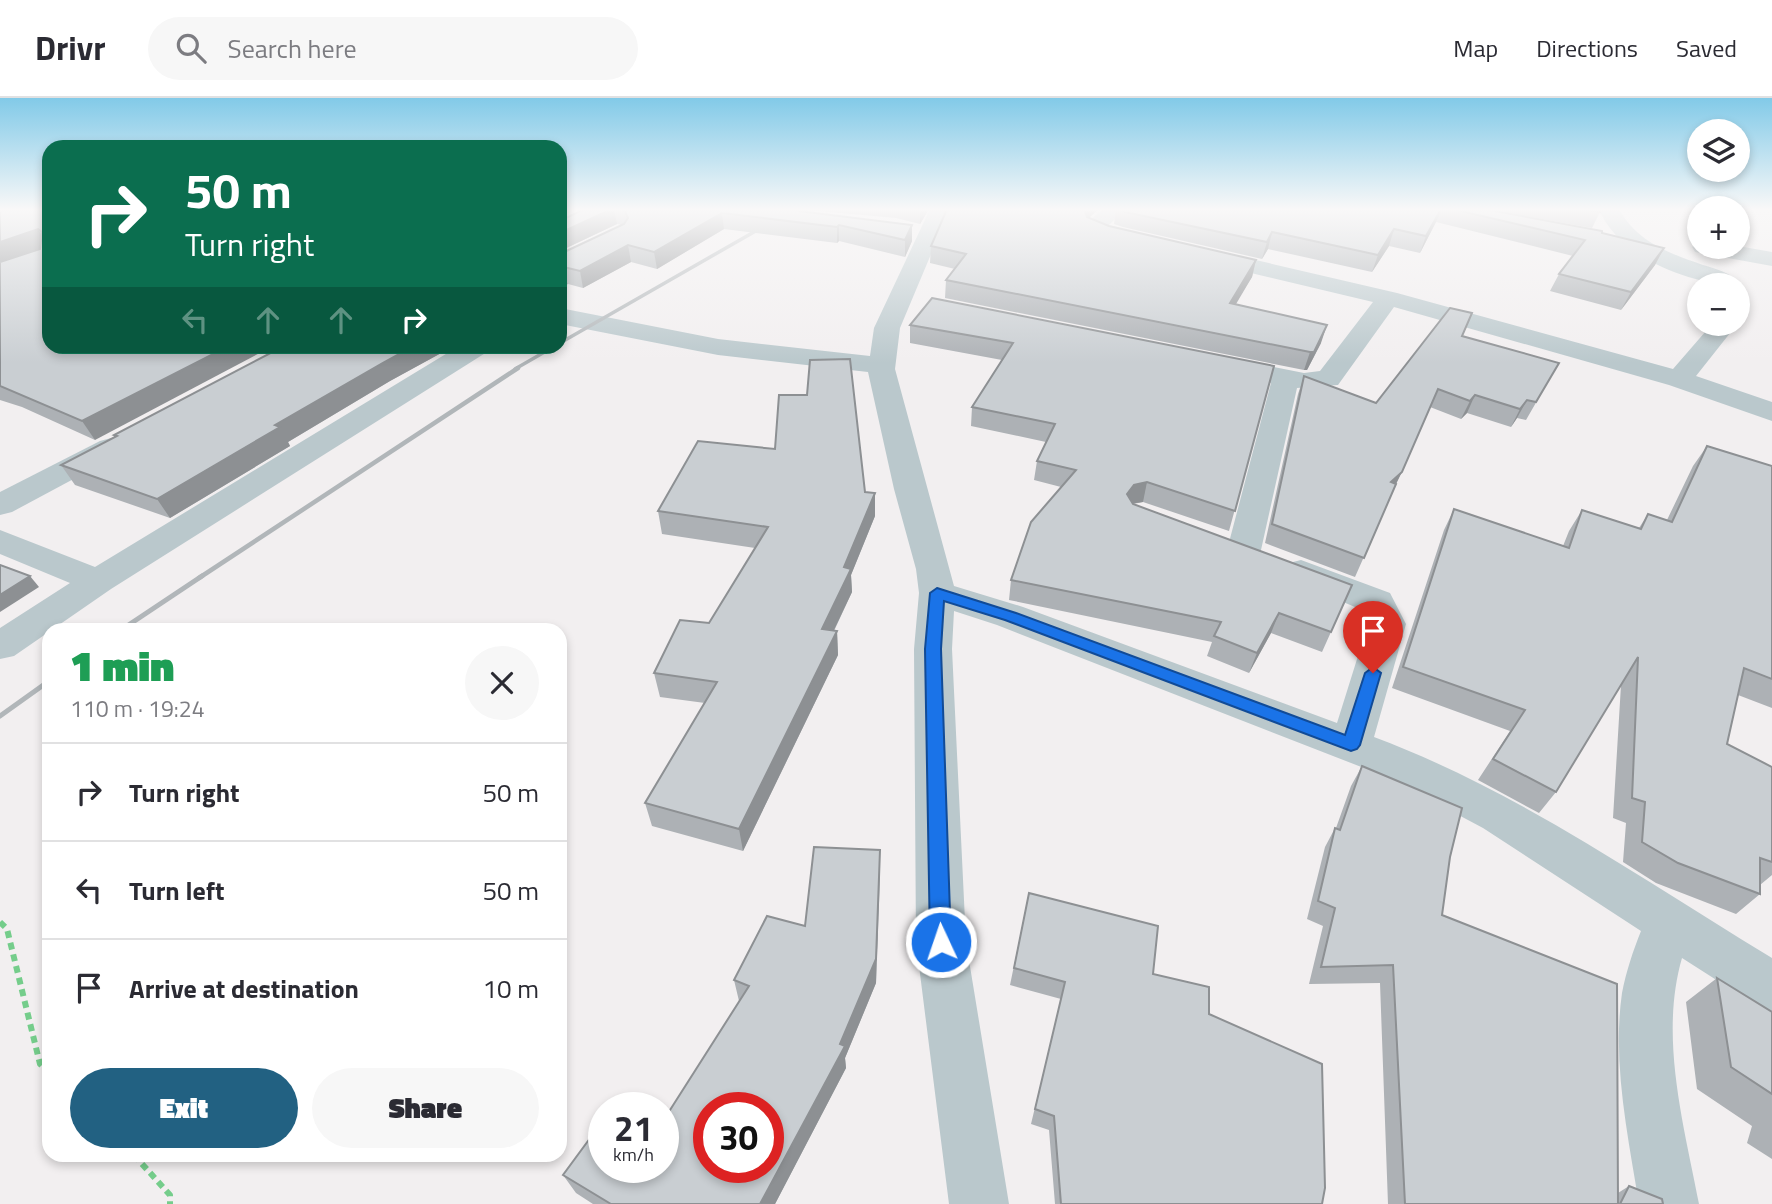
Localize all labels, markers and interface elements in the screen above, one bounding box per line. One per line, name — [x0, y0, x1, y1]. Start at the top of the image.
search box — [148, 17, 638, 80]
text: Drivr — [35, 23, 106, 73]
icon: search — [172, 29, 210, 67]
text: Search here — [228, 29, 357, 68]
text: Map — [1453, 30, 1498, 66]
text: Directions — [1536, 30, 1638, 66]
text: Saved — [1676, 30, 1737, 66]
map controls — [1687, 119, 1750, 336]
button: layers — [1687, 119, 1750, 182]
text: 50 m — [185, 152, 292, 227]
icon: right — [70, 168, 161, 259]
button: + — [1687, 196, 1750, 259]
text: Turn right — [185, 220, 314, 268]
button: − — [1687, 273, 1750, 336]
icon: left — [176, 301, 214, 339]
icon: ahead — [249, 301, 287, 339]
icon: ahead — [322, 301, 360, 339]
icon: right — [395, 301, 433, 339]
pin — [1343, 601, 1403, 673]
icon: arrive — [1354, 612, 1392, 650]
text: 1 min — [70, 633, 174, 697]
button: close — [465, 646, 539, 720]
text: 110 m · 19:24 — [70, 691, 205, 726]
icon: right — [70, 773, 108, 811]
text: Turn right — [129, 773, 240, 812]
text: 50 m — [482, 773, 539, 812]
icon: left — [70, 871, 108, 909]
text: Turn left — [129, 871, 224, 910]
text: 50 m — [482, 871, 539, 910]
position arrow — [904, 905, 978, 979]
icon: arrive — [70, 969, 108, 1007]
text: Arrive at destination — [129, 969, 359, 1008]
text: 10 m — [482, 969, 539, 1008]
button: Exit — [70, 1068, 298, 1148]
button: Share — [312, 1068, 539, 1148]
speed limit sign: 30 — [693, 1092, 784, 1183]
text: 21 — [614, 1101, 653, 1155]
text: km/h — [613, 1141, 654, 1168]

